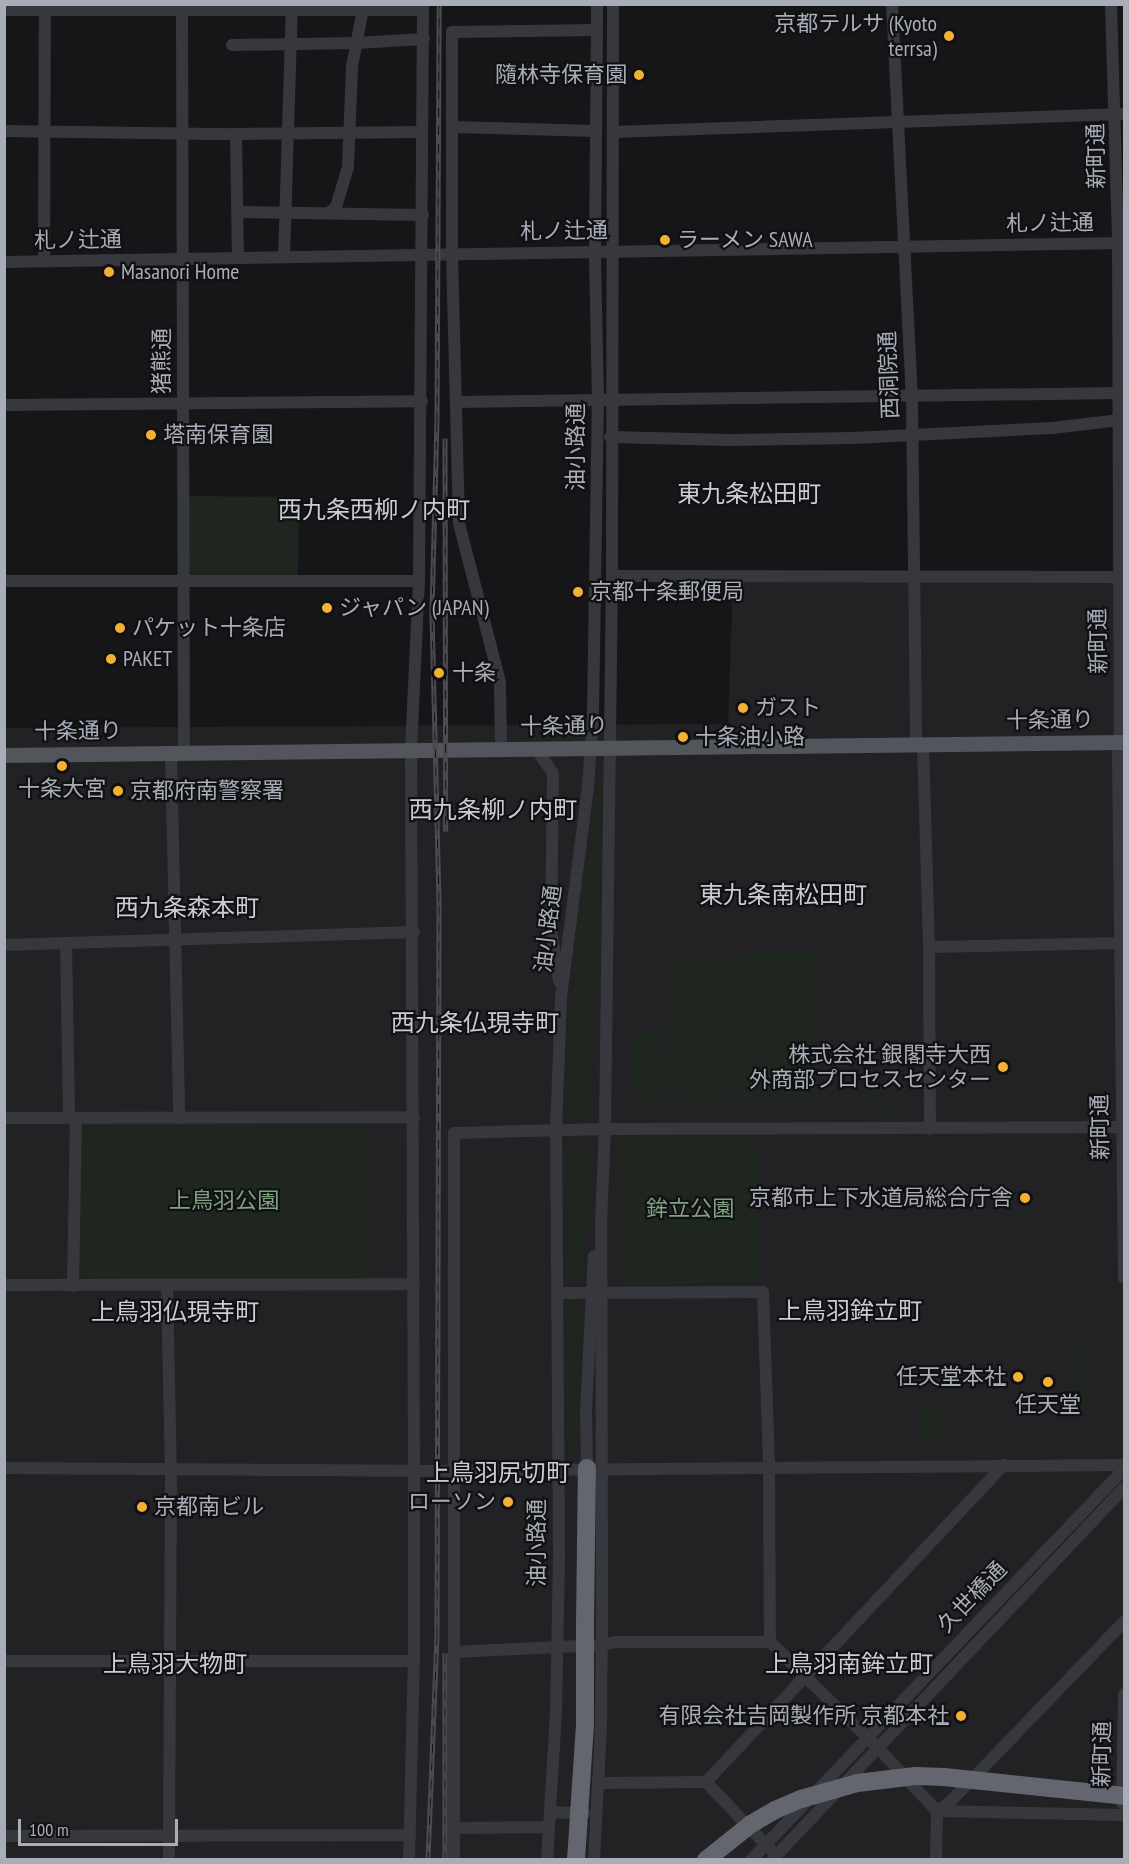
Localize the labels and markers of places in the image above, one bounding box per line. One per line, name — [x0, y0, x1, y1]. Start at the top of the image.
place label: 京都テルサ (Kyoto terrsa) — [774, 10, 937, 62]
marker: 京都テルサ (Kyoto terrsa) — [942, 29, 956, 43]
place label: 隨林寺保育園 — [495, 62, 627, 88]
marker: 隨林寺保育園 — [632, 68, 646, 82]
place label: ラーメン SAWA — [677, 227, 814, 253]
marker: ラーメン SAWA — [658, 233, 672, 247]
place label: Masanori Home — [121, 259, 239, 285]
marker: Masanori Home — [102, 265, 116, 279]
place label: 塔南保育園 — [163, 422, 273, 448]
marker: 塔南保育園 — [144, 428, 158, 442]
place label: 京都十条郵便局 — [590, 579, 744, 605]
marker: 京都十条郵便局 — [571, 585, 585, 599]
place label: ジャパン (JAPAN) — [339, 595, 489, 621]
marker: ジャパン (JAPAN) — [320, 601, 334, 615]
place label: パケット十条店 — [132, 615, 286, 641]
marker: パケット十条店 — [113, 621, 127, 635]
place label: PAKET — [123, 646, 172, 672]
marker: PAKET — [104, 652, 118, 666]
place label: 十条 — [452, 660, 496, 686]
marker: 十条 — [430, 664, 448, 682]
place label: ガスト — [755, 695, 821, 721]
marker: ガスト — [736, 701, 750, 715]
place label: 十条油小路 — [695, 724, 805, 750]
marker: 十条油小路 — [676, 730, 690, 744]
marker: 十条大宮 — [55, 759, 69, 773]
place label: 十条大宮 — [18, 776, 106, 802]
place label: 京都府南警察署 — [130, 778, 284, 804]
marker: 京都府南警察署 — [111, 784, 125, 798]
place label: 株式会社 銀閣寺大西 外商部プロセスセンター — [749, 1041, 991, 1092]
marker: 株式会社 銀閣寺大西 外商部プロセスセンター — [996, 1060, 1010, 1074]
place label: 京都市上下水道局総合庁舎 — [749, 1185, 1013, 1211]
marker: 京都市上下水道局総合庁舎 — [1018, 1191, 1032, 1205]
place label: 任天堂本社 — [896, 1364, 1006, 1390]
marker: 任天堂本社 — [1011, 1370, 1025, 1384]
marker: 任天堂 — [1041, 1375, 1055, 1389]
place label: 任天堂 — [1015, 1392, 1081, 1418]
place label: ローソン — [408, 1489, 496, 1515]
place label: 京都南ビル — [154, 1494, 264, 1520]
marker: ローソン — [501, 1495, 515, 1509]
marker: 京都南ビル — [135, 1500, 149, 1514]
place label: 有限会社吉岡製作所 京都本社 — [658, 1703, 949, 1729]
marker: 有限会社吉岡製作所 京都本社 — [954, 1709, 968, 1723]

